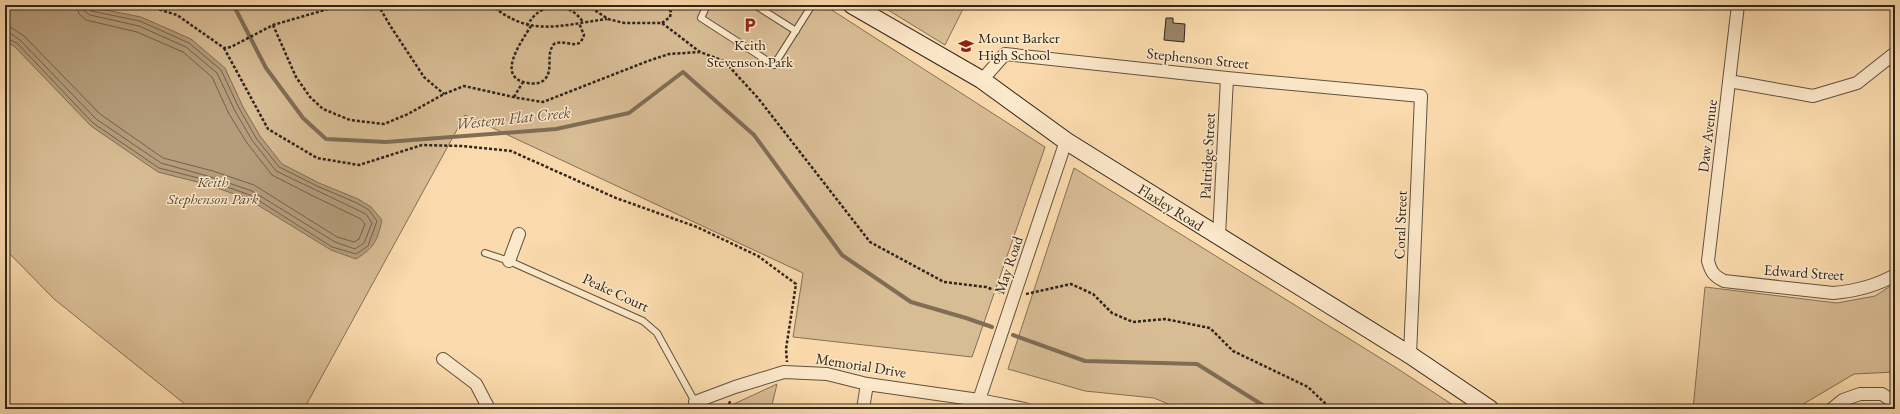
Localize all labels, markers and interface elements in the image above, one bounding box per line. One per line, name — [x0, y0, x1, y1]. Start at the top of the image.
parking icon: Keith Stevenson Park — [741, 16, 759, 34]
place label: Mount Barker High School — [978, 28, 1060, 64]
place label: Keith Stevenson Park — [707, 35, 794, 71]
school or university icon: Mount Barker High School — [957, 37, 975, 55]
street label: Stephenson Street — [1146, 43, 1250, 73]
street label: Daw Avenue — [1693, 98, 1721, 174]
water label: Western Flat Creek — [455, 101, 572, 134]
street label: Paltridge Street — [1195, 112, 1219, 200]
park label: Keith Stephenson Park — [166, 172, 259, 208]
street label: Flaxley Road — [1135, 179, 1208, 235]
street label: Coral Street — [1389, 190, 1411, 260]
street label: May Road — [989, 233, 1027, 296]
street label: Edward Street — [1763, 260, 1845, 284]
street label: Peake Court — [580, 268, 652, 316]
street label: Memorial Drive — [814, 348, 908, 382]

